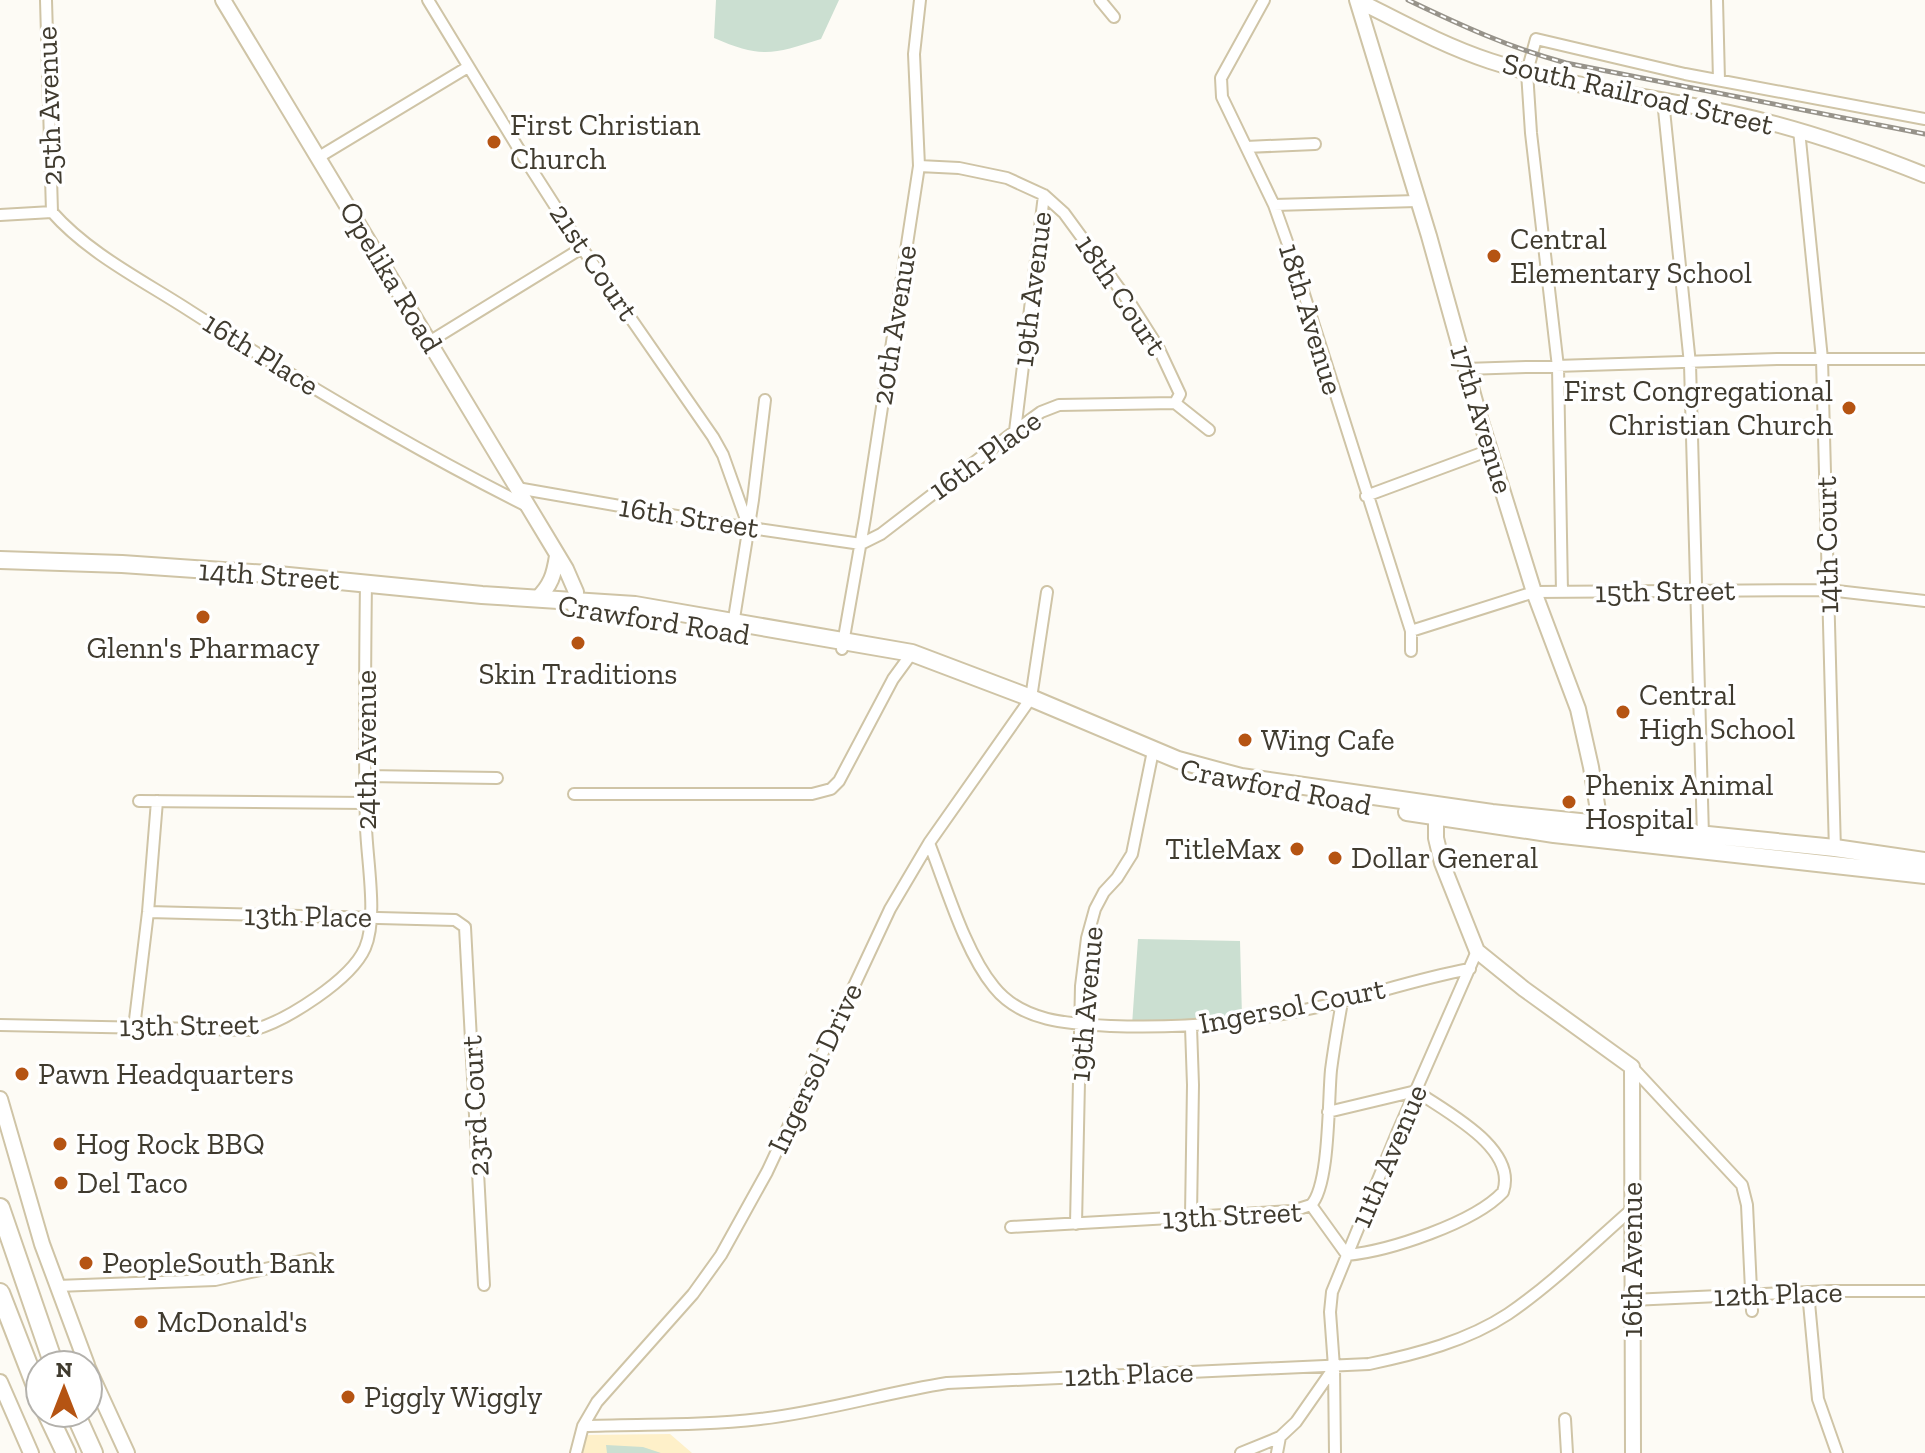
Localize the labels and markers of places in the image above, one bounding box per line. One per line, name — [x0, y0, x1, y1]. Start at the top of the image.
place label: First Christian Church — [510, 107, 700, 177]
marker: First Christian Church — [485, 133, 503, 151]
place label: Central Elementary School — [1510, 221, 1752, 291]
marker: Central Elementary School — [1485, 247, 1503, 265]
place label: First Congregational Christian Church — [1564, 373, 1833, 443]
marker: First Congregational Christian Church — [1840, 399, 1858, 417]
marker: Glenn's Pharmacy — [194, 608, 212, 626]
place label: Glenn's Pharmacy — [86, 630, 320, 666]
marker: Skin Traditions — [569, 634, 587, 652]
place label: Skin Traditions — [479, 656, 677, 692]
place label: Central High School — [1639, 677, 1795, 747]
marker: Central High School — [1614, 703, 1632, 721]
place label: Wing Cafe — [1261, 722, 1395, 758]
marker: Wing Cafe — [1236, 731, 1254, 749]
place label: Phenix Animal Hospital — [1585, 767, 1773, 837]
marker: Phenix Animal Hospital — [1560, 793, 1578, 811]
place label: TitleMax — [1165, 831, 1281, 867]
marker: TitleMax — [1288, 840, 1306, 858]
place label: Dollar General — [1351, 840, 1538, 876]
marker: Dollar General — [1326, 849, 1344, 867]
place label: Pawn Headquarters — [38, 1056, 294, 1092]
marker: Pawn Headquarters — [13, 1065, 31, 1083]
place label: Hog Rock BBQ — [76, 1126, 265, 1162]
marker: Hog Rock BBQ — [51, 1135, 69, 1153]
place label: Del Taco — [77, 1165, 188, 1201]
marker: Del Taco — [52, 1174, 70, 1192]
place label: PeopleSouth Bank — [102, 1245, 335, 1281]
marker: PeopleSouth Bank — [77, 1254, 95, 1272]
place label: McDonald's — [157, 1304, 308, 1340]
marker: McDonald's — [132, 1313, 150, 1331]
place label: Piggly Wiggly — [364, 1379, 543, 1415]
marker: Piggly Wiggly — [339, 1388, 357, 1406]

